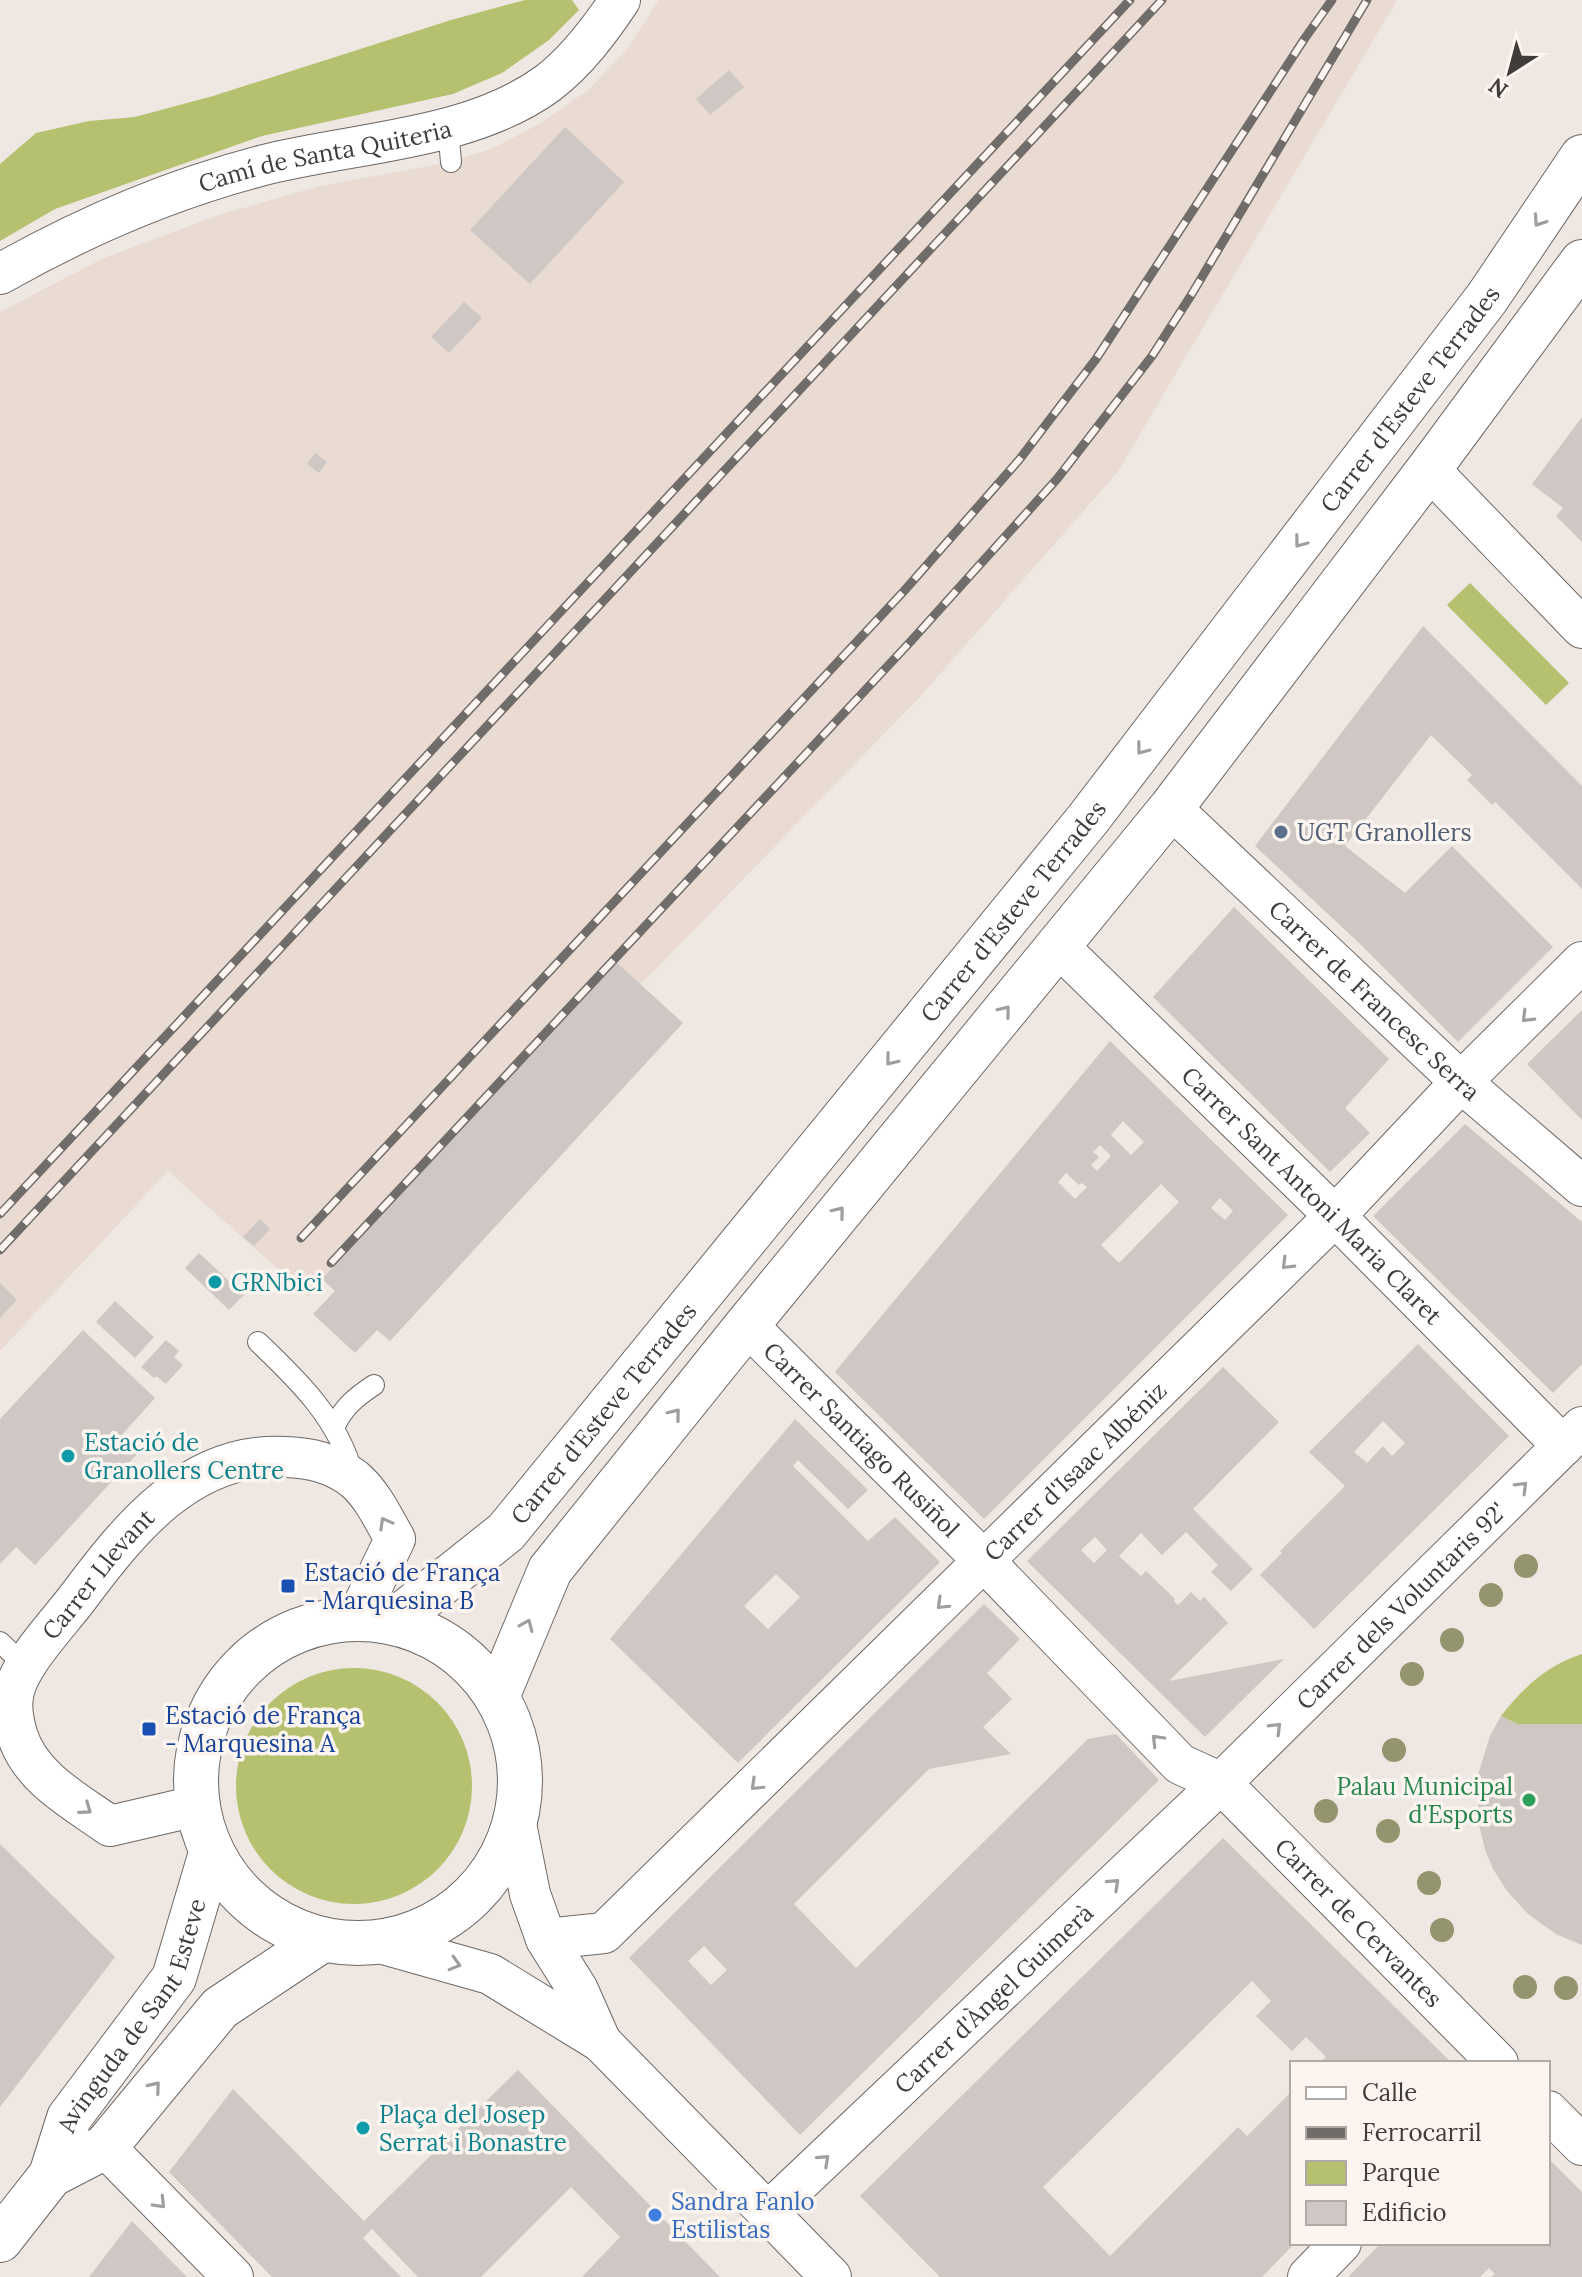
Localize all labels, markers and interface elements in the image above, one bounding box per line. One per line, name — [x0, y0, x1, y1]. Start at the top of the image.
north arrow — [1470, 32, 1550, 112]
text: N — [1483, 72, 1513, 105]
street label: Camí de Santa Quiteria — [194, 112, 455, 199]
one-way arrow — [1533, 213, 1548, 227]
street label: Carrer d'Esteve Terrades — [1313, 280, 1506, 518]
one-way arrow — [1296, 533, 1310, 548]
one-way arrow — [1137, 740, 1151, 754]
street label: Carrer d'Esteve Terrades — [913, 794, 1112, 1028]
place label: UGT Granollers — [1297, 817, 1472, 848]
marker: UGT Granollers — [1272, 823, 1290, 841]
street label: Carrer de Francesc Serra — [1263, 893, 1487, 1107]
one-way arrow — [995, 1005, 1009, 1020]
one-way arrow — [1521, 1008, 1536, 1022]
one-way arrow — [886, 1051, 901, 1065]
street label: Carrer Sant Antoni Maria Claret — [1175, 1060, 1450, 1331]
one-way arrow — [830, 1206, 844, 1221]
one-way arrow — [1282, 1254, 1296, 1269]
place label: GRNbici — [231, 1267, 323, 1298]
marker: GRNbici — [206, 1273, 224, 1291]
street label: Carrer d'Esteve Terrades — [503, 1296, 703, 1530]
street label: Carrer Santiago Rusiñol — [757, 1335, 966, 1544]
street label: Carrer d'Isaac Albéniz — [977, 1375, 1173, 1568]
one-way arrow — [666, 1408, 680, 1423]
place label: Estació de Granollers Centre — [84, 1427, 284, 1486]
marker: Estació de Granollers Centre — [59, 1447, 77, 1465]
one-way arrow — [1513, 1482, 1527, 1496]
street label: Carrer dels Voluntaris 92' — [1289, 1495, 1513, 1716]
street label: Carrer Llevant — [35, 1501, 161, 1646]
one-way arrow — [380, 1517, 395, 1531]
place label: Estació de França - Marquesina B — [304, 1557, 500, 1616]
marker: Estació de França - Marquesina B — [279, 1577, 297, 1595]
one-way arrow — [937, 1594, 951, 1609]
one-way arrow — [518, 1619, 534, 1633]
place label: Estació de França - Marquesina A — [165, 1700, 361, 1759]
marker: Estació de França - Marquesina A — [140, 1720, 158, 1738]
one-way arrow — [1267, 1723, 1281, 1738]
one-way arrow — [1152, 1735, 1167, 1749]
place label: Palau Municipal d'Esports — [1336, 1771, 1513, 1830]
one-way arrow — [751, 1776, 765, 1790]
marker: Palau Municipal d'Esports — [1520, 1791, 1538, 1809]
one-way arrow — [77, 1799, 92, 1813]
street label: Carrer de Cervantes — [1269, 1831, 1449, 2014]
one-way arrow — [1105, 1879, 1119, 1894]
street label: Avinguda de Sant Esteve — [50, 1895, 212, 2137]
street label: Carrer d'Àngel Guimerà — [887, 1897, 1100, 2100]
one-way arrow — [447, 1955, 461, 1972]
legend — [1290, 2061, 1550, 2245]
text: Calle — [1362, 2077, 1417, 2108]
one-way arrow — [145, 2082, 160, 2096]
place label: Plaça del Josep Serrat i Bonastre — [379, 2099, 567, 2158]
text: Ferrocarril — [1362, 2117, 1482, 2148]
marker: Plaça del Josep Serrat i Bonastre — [354, 2119, 372, 2137]
one-way arrow — [815, 2154, 829, 2169]
text: Parque — [1362, 2157, 1440, 2188]
place label: Sandra Fanlo Estilistas — [671, 2186, 815, 2245]
one-way arrow — [151, 2194, 165, 2208]
text: Edificio — [1362, 2197, 1447, 2228]
marker: Sandra Fanlo Estilistas — [646, 2206, 664, 2224]

